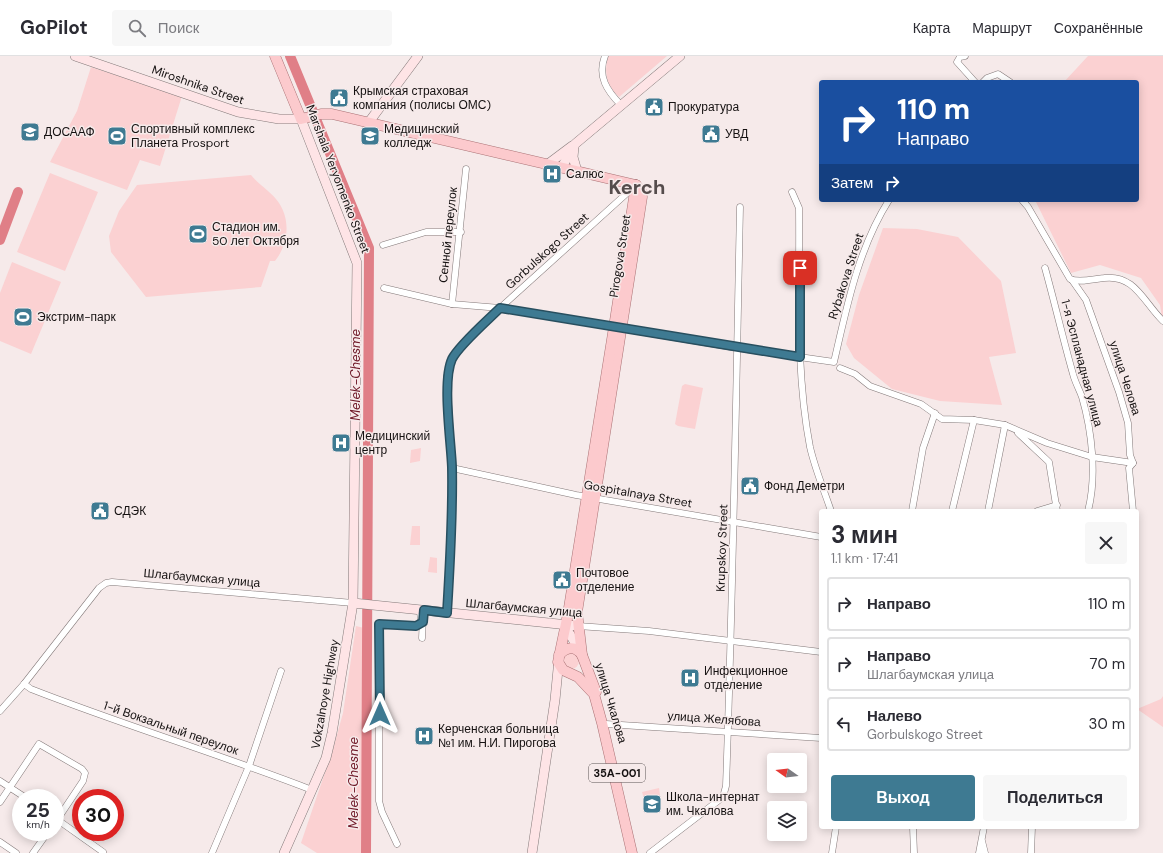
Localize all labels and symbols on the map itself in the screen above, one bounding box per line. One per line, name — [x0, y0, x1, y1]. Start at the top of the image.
street label: Miroshnika Street — [150, 62, 247, 108]
place label: Крымская страховая компания (полисы ОМС) — [353, 83, 491, 113]
public building icon: Крымская страховая компания (полисы ОМС) — [328, 87, 350, 109]
public building icon: Прокуратура — [643, 96, 665, 118]
place label: Прокуратура — [668, 99, 739, 115]
street label: Marshala Yeryomenko Street — [302, 103, 374, 256]
school or university icon: ДОСААФ — [19, 121, 41, 143]
place label: Спортивный комплекс Планета Prosport — [131, 121, 255, 151]
place label: Медицинский колледж — [384, 121, 459, 151]
public building icon: УВД — [700, 123, 722, 145]
place label: ДОСААФ — [44, 124, 95, 140]
sports icon: Спортивный комплекс Планета Prosport — [106, 125, 128, 147]
school or university icon: Медицинский колледж — [359, 125, 381, 147]
place label: УВД — [725, 126, 749, 142]
hospital icon: Салюс — [541, 163, 563, 185]
place label: Салюс — [566, 166, 603, 182]
district label: Kerch — [609, 174, 665, 200]
street label: Сенной переулок — [435, 186, 461, 284]
street label: Gorbulskogo Street — [502, 209, 592, 293]
street label: Pirogova Street — [606, 213, 635, 299]
place label: Стадион им. 50 лет Октября — [212, 219, 299, 249]
sports icon: Стадион им. 50 лет Октября — [187, 223, 209, 245]
street label: Rybakova Street — [824, 230, 868, 321]
pin — [783, 251, 817, 285]
street label: 1-я Эспланадная улица — [1057, 298, 1107, 429]
sports icon: Экстрим-парк — [12, 306, 34, 328]
place label: Экстрим-парк — [37, 309, 116, 325]
water label: Melek-Chesme — [347, 329, 364, 421]
street label: улица Челова — [1105, 339, 1145, 417]
place label: Медицинский центр — [355, 428, 430, 458]
hospital icon: Медицинский центр — [330, 432, 352, 454]
public building icon: Фонд Деметри — [739, 475, 761, 497]
street label: Gospitalnaya Street — [583, 477, 694, 511]
place label: Фонд Деметри — [764, 478, 845, 494]
public building icon: СДЭК — [89, 500, 111, 522]
place label: СДЭК — [114, 503, 146, 519]
street label: Krupskoy Street — [712, 503, 732, 592]
street label: Шлагбаумская улица — [143, 565, 261, 591]
place label: Почтовое отделение — [576, 565, 635, 595]
public building icon: Почтовое отделение — [551, 569, 573, 591]
street label: Шлагбаумская улица — [465, 595, 583, 621]
street label: Vokzalnoye Highway — [307, 637, 343, 750]
street label: улица Чкалова — [591, 661, 631, 745]
place label: Инфекционное отделение — [704, 663, 788, 693]
hospital icon: Инфекционное отделение — [679, 667, 701, 689]
position arrow — [359, 693, 401, 735]
street label: 1-й Вокзальный переулок — [101, 697, 241, 759]
street label: улица Желябова — [667, 708, 761, 730]
place label: Керченская больница №1 им. Н.И. Пирогова — [438, 721, 559, 751]
hospital icon: Керченская больница №1 им. Н.И. Пирогова — [413, 725, 435, 747]
water label: Melek-Chesme — [345, 737, 362, 829]
north arrow — [767, 753, 807, 793]
road number: 35А-001 — [589, 764, 645, 782]
speed limit sign: 30 — [72, 789, 124, 841]
place label: Школа-интернат им. Чкалова — [666, 789, 760, 819]
school or university icon: Школа-интернат им. Чкалова — [641, 793, 663, 815]

